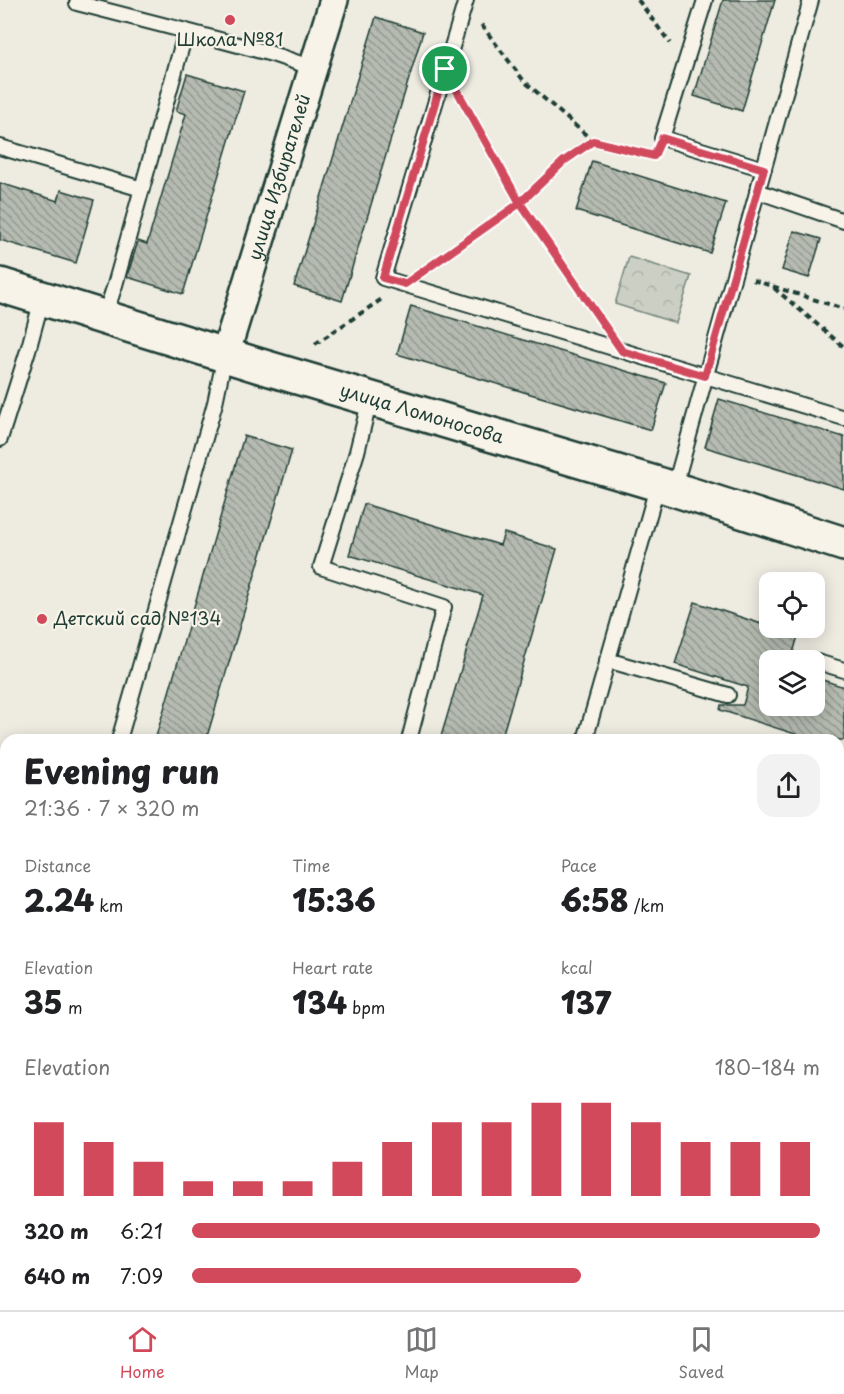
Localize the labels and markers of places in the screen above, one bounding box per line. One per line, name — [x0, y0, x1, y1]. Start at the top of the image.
marker: Школа №81 — [223, 13, 237, 27]
place label: Школа №81 — [176, 25, 284, 52]
pin — [419, 43, 470, 94]
place label: Детский сад №134 — [53, 604, 221, 631]
marker: Детский сад №134 — [35, 612, 49, 626]

